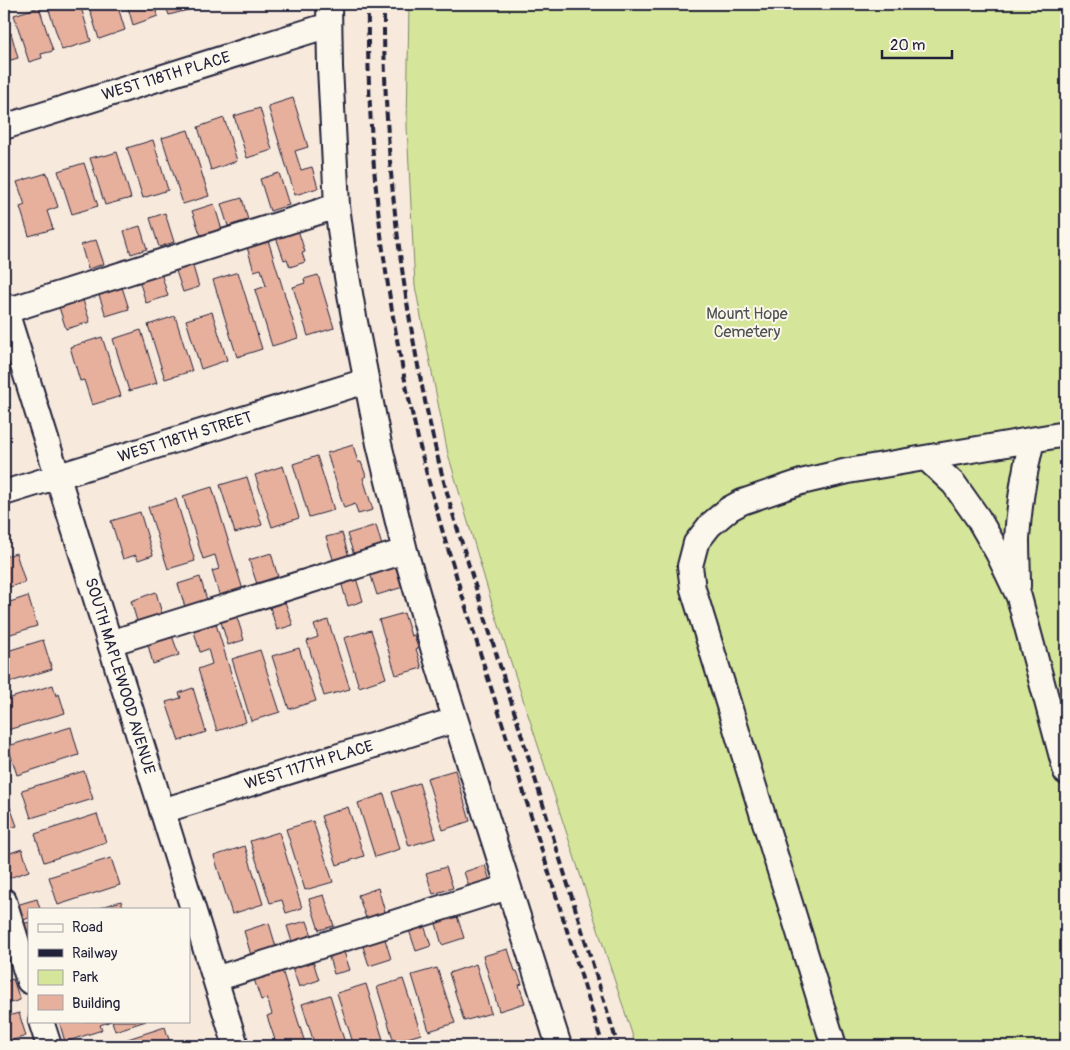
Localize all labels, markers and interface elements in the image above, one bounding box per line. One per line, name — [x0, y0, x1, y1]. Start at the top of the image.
scale bar — [882, 28, 952, 60]
text: 20 m — [890, 36, 925, 55]
street label: WEST 118TH PLACE — [99, 47, 233, 105]
park label: Mount Hope Cemetery — [706, 304, 788, 342]
street label: WEST 118TH STREET — [115, 407, 255, 467]
street label: SOUTH MAPLEWOOD AVENUE — [81, 575, 159, 777]
street label: WEST 117TH PLACE — [242, 736, 376, 794]
legend — [28, 908, 190, 1022]
text: Road — [72, 918, 103, 937]
text: Railway — [72, 944, 118, 963]
text: Park — [72, 968, 99, 987]
text: Building — [72, 994, 120, 1013]

